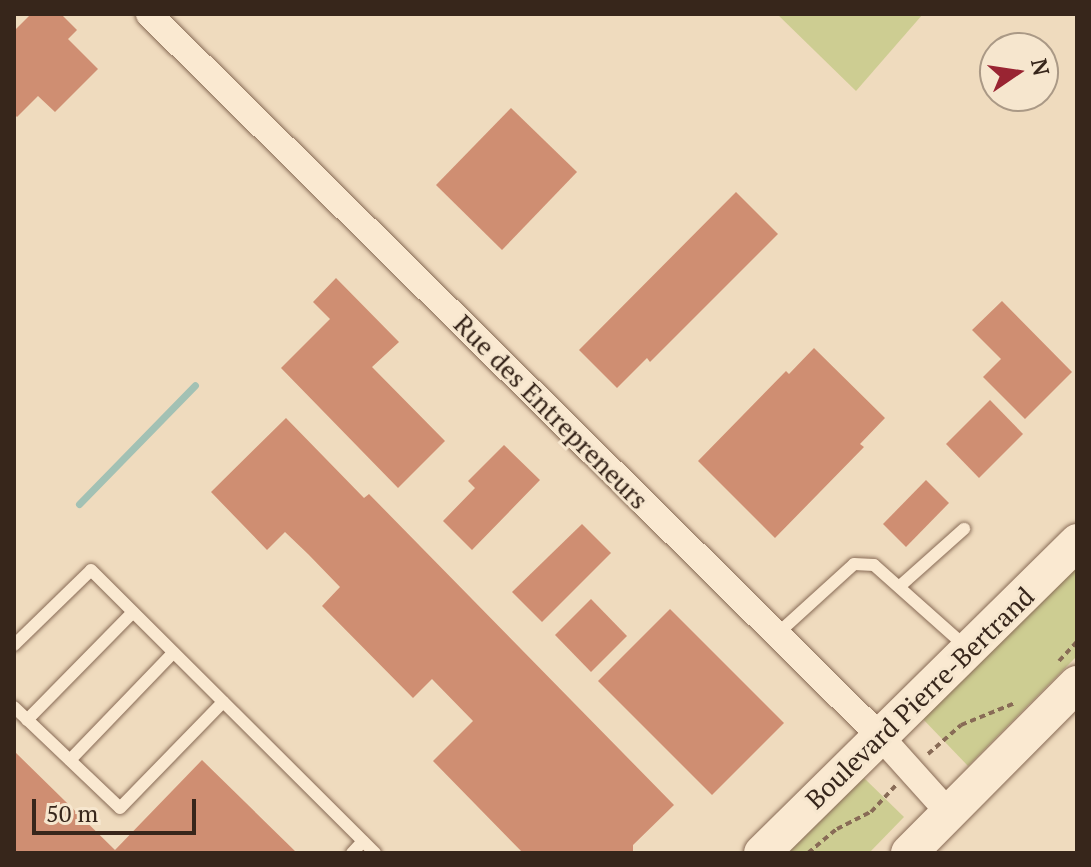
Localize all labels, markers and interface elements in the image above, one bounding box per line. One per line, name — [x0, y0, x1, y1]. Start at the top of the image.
north arrow — [979, 32, 1059, 112]
text: N — [1025, 56, 1057, 78]
street label: Rue des Entrepreneurs — [447, 308, 655, 516]
street label: Boulevard Pierre-Bertrand — [799, 581, 1041, 815]
scale bar — [36, 783, 200, 833]
text: 50 m — [46, 797, 98, 829]

